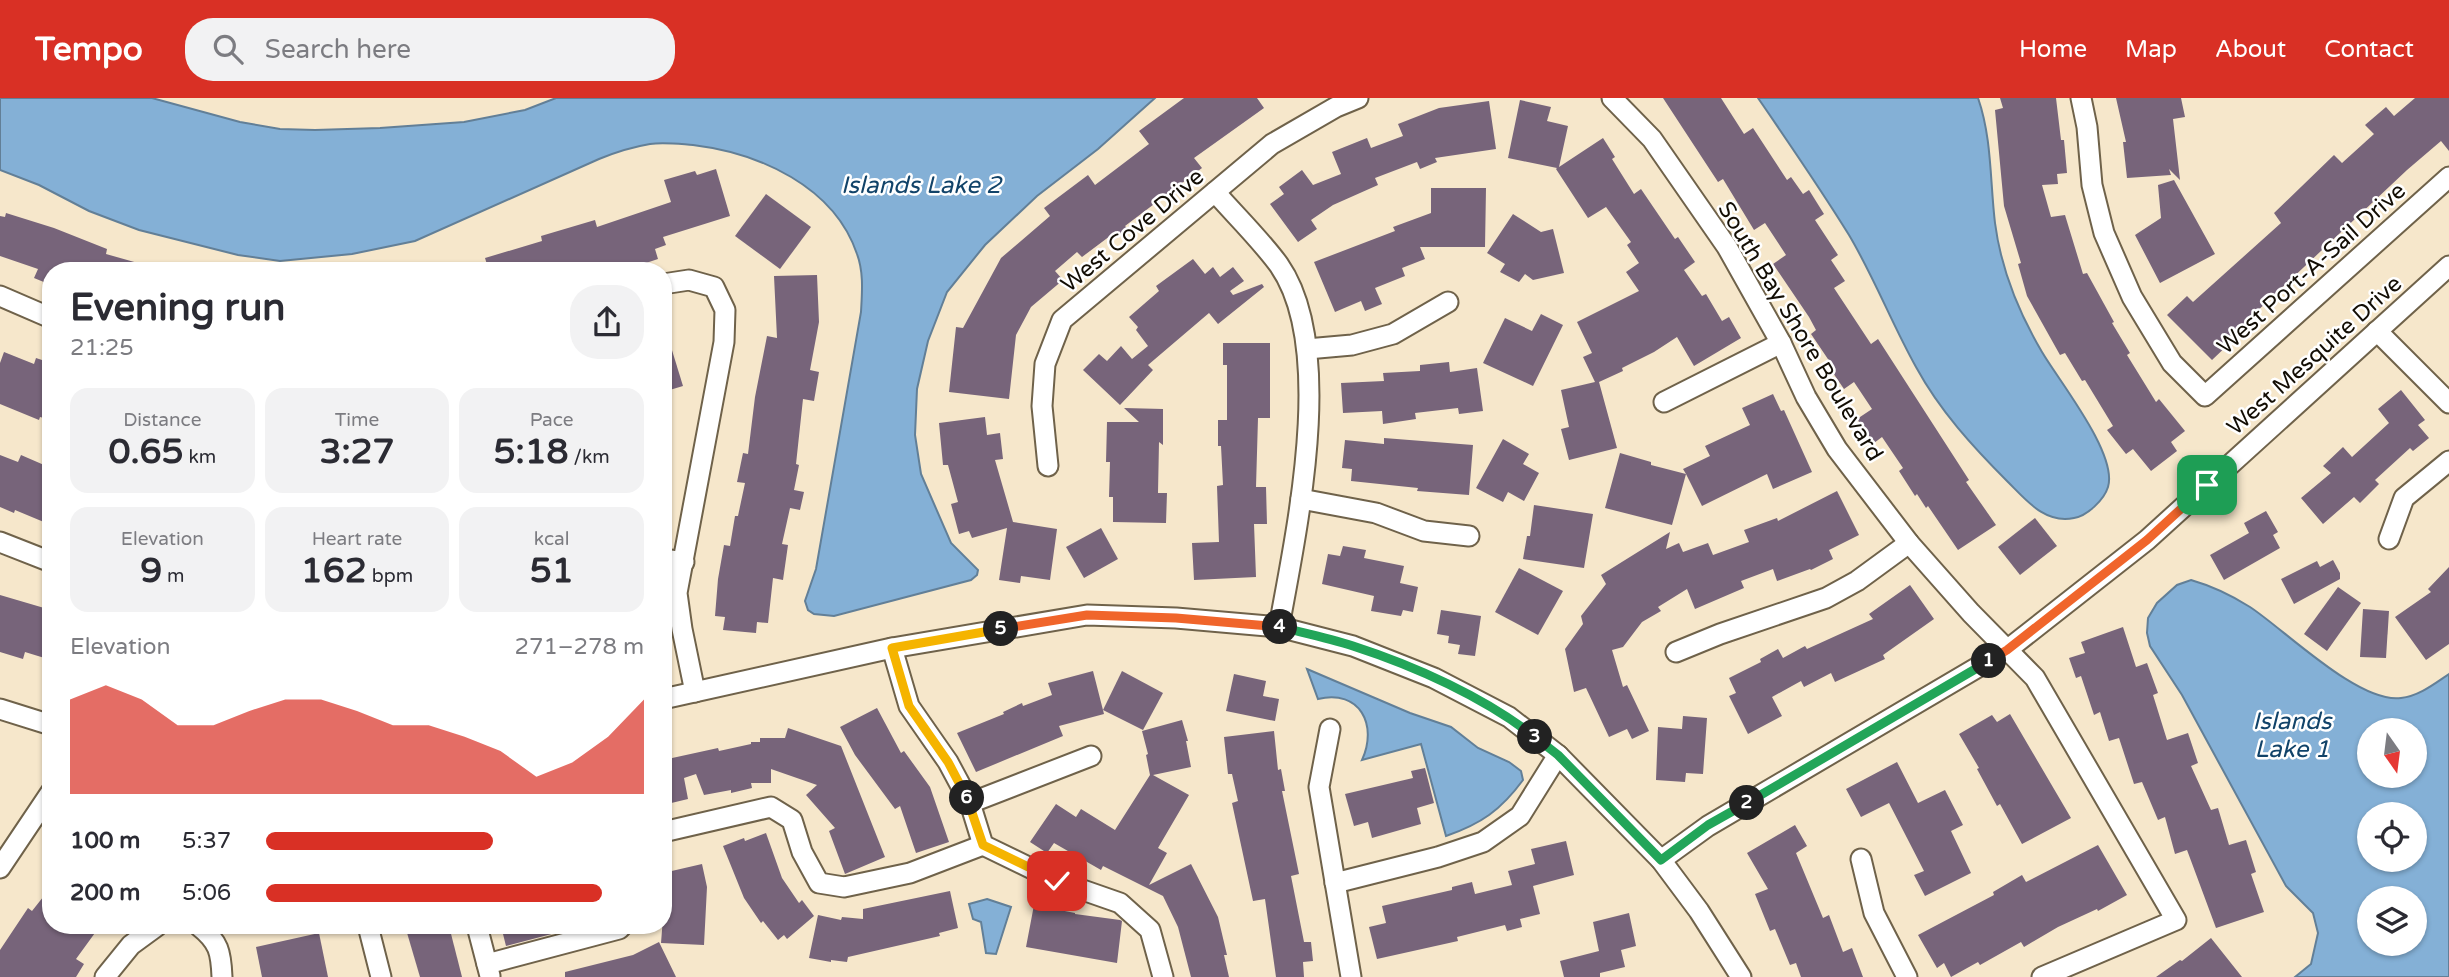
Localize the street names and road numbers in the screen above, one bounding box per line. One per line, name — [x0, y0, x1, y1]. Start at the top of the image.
street label: West Cove Drive — [1055, 163, 1210, 299]
street label: West Port-A-Sail Drive — [2212, 177, 2412, 361]
street label: South Bay Shore Boulevard — [1711, 197, 1889, 466]
street label: West Mesquite Drive — [2222, 270, 2408, 442]

